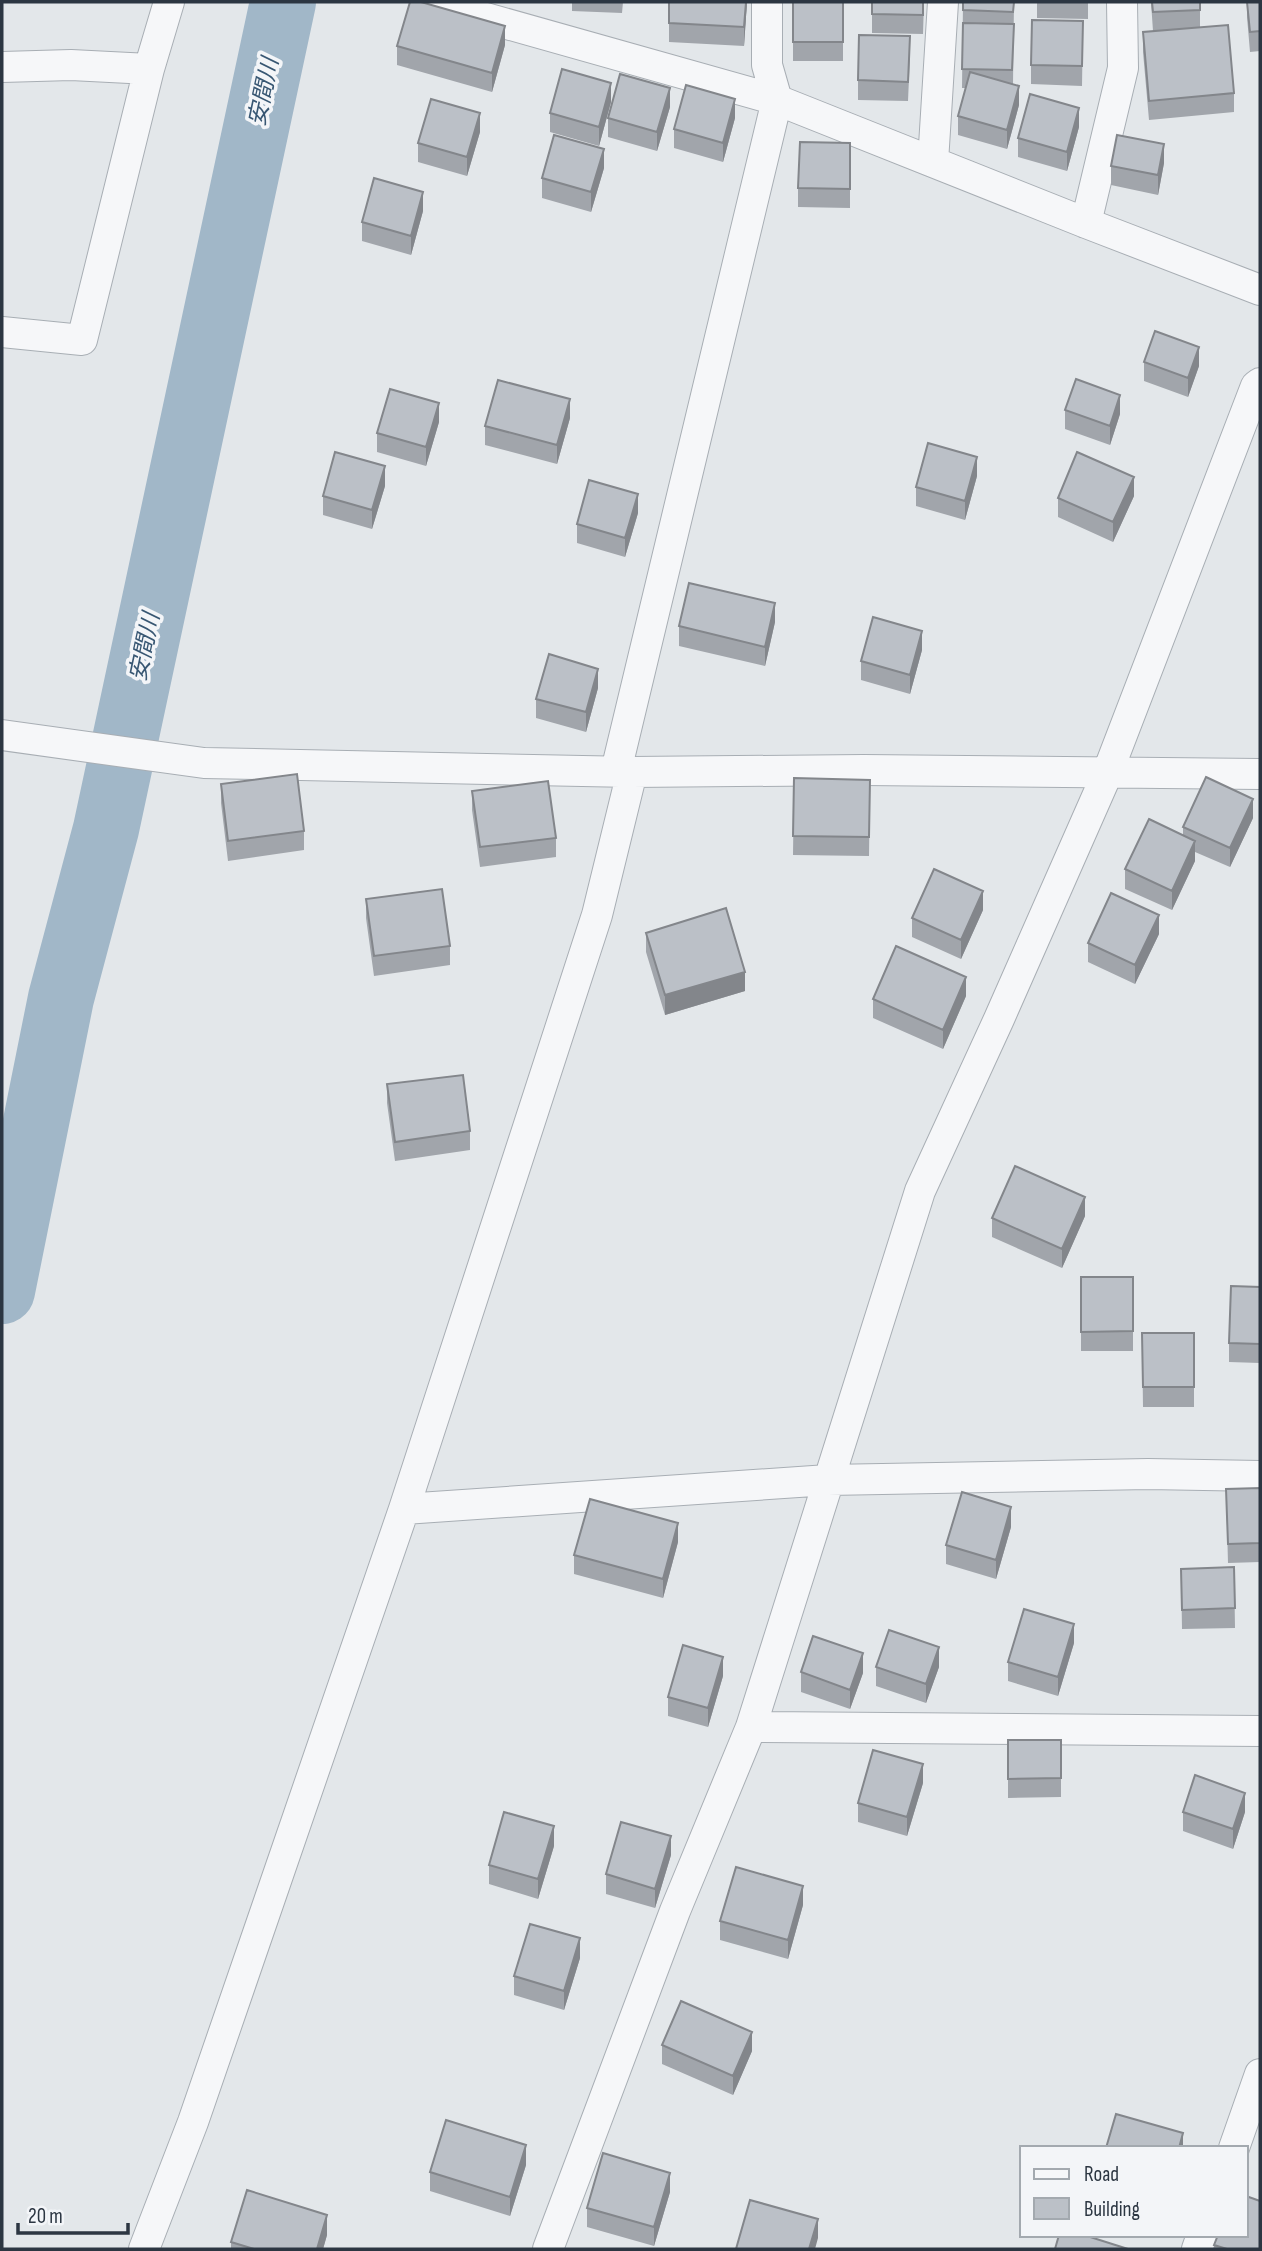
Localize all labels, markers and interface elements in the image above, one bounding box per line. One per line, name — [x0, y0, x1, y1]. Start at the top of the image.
water label: 安間川 — [243, 52, 285, 129]
water label: 安間川 — [124, 607, 166, 684]
legend — [1020, 2146, 1248, 2237]
text: Road — [1084, 2162, 1119, 2187]
scale bar — [18, 2192, 128, 2236]
text: Building — [1084, 2197, 1140, 2222]
text: 20 m — [28, 2204, 63, 2229]

